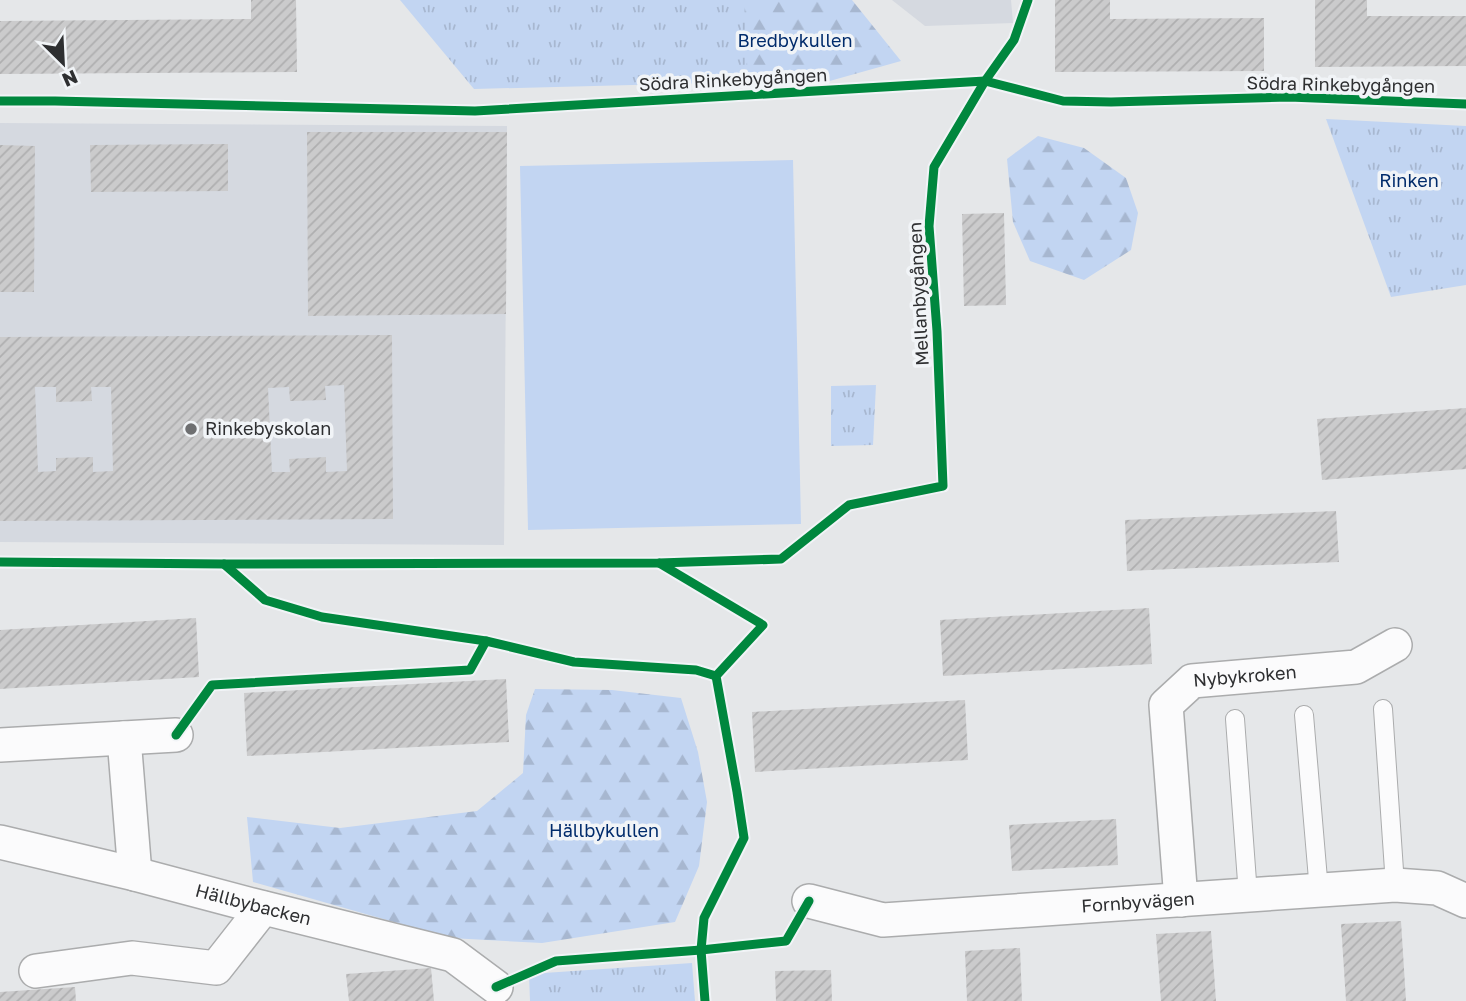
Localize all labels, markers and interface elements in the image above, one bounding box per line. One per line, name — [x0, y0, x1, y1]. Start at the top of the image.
north arrow — [28, 28, 98, 98]
park label: Bredbykullen — [737, 29, 853, 51]
street label: Södra Rinkebygången — [638, 63, 828, 95]
text: N — [59, 66, 81, 92]
street label: Södra Rinkebygången — [1247, 71, 1435, 97]
park label: Rinken — [1379, 169, 1439, 191]
street label: Mellanbygången — [903, 222, 933, 367]
place label: Rinkebyskolan — [205, 417, 331, 439]
marker: Rinkebyskolan — [183, 421, 199, 437]
street label: Nybykroken — [1192, 660, 1297, 691]
park label: Hällbykullen — [549, 819, 659, 841]
street label: Hällbybacken — [193, 879, 314, 929]
street label: Fornbyvägen — [1081, 887, 1195, 916]

